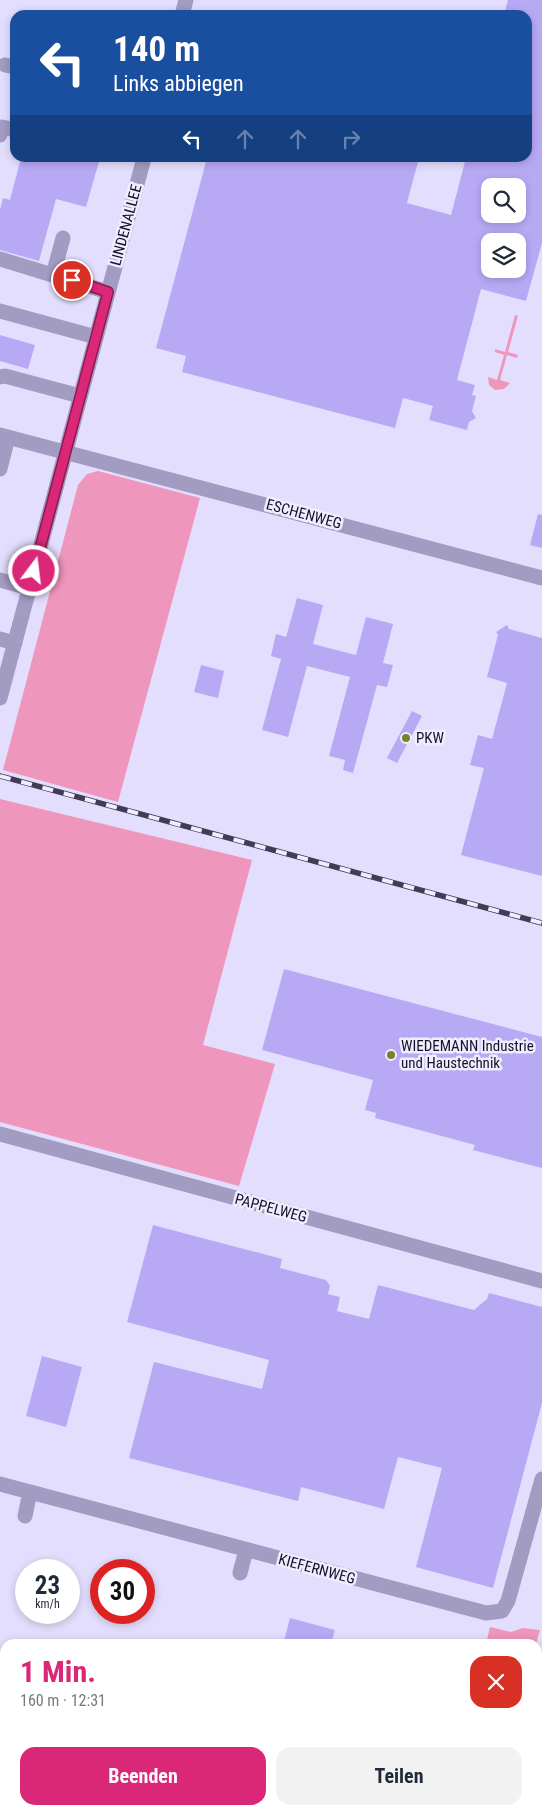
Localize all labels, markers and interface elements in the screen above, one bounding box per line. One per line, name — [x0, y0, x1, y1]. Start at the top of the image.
text: 140 m — [113, 29, 200, 70]
icon: left — [30, 30, 95, 95]
text: Links abbiegen — [113, 71, 244, 96]
icon: left — [178, 125, 206, 153]
icon: ahead — [231, 125, 259, 153]
icon: ahead — [284, 125, 312, 153]
icon: right — [337, 125, 365, 153]
map controls — [481, 178, 526, 278]
button: search — [481, 178, 526, 223]
street label: LINDENALLEE — [107, 182, 145, 268]
button: layers — [481, 233, 526, 278]
pin — [51, 259, 93, 301]
icon: arrive — [58, 266, 86, 294]
street label: ESCHENWEG — [264, 495, 344, 533]
position arrow — [7.0, 544, 59.0, 596]
place label: PKW — [416, 729, 444, 747]
marker: PKW — [400, 732, 412, 744]
place label: WIEDEMANN Industrie und Haustechnik — [401, 1037, 534, 1072]
marker: WIEDEMANN Industrie und Haustechnik — [385, 1049, 397, 1061]
street label: PAPPELWEG — [233, 1190, 309, 1226]
street label: KIEFERNWEG — [276, 1550, 358, 1588]
speed limit sign: 30 — [90, 1559, 155, 1624]
text: 23 — [35, 1571, 60, 1600]
text: km/h — [35, 1597, 60, 1611]
text: 1 Min. — [20, 1654, 96, 1689]
button: close — [470, 1656, 522, 1708]
text: 160 m · 12:31 — [20, 1691, 106, 1710]
button: Beenden — [20, 1747, 266, 1805]
button: Teilen — [276, 1747, 522, 1805]

